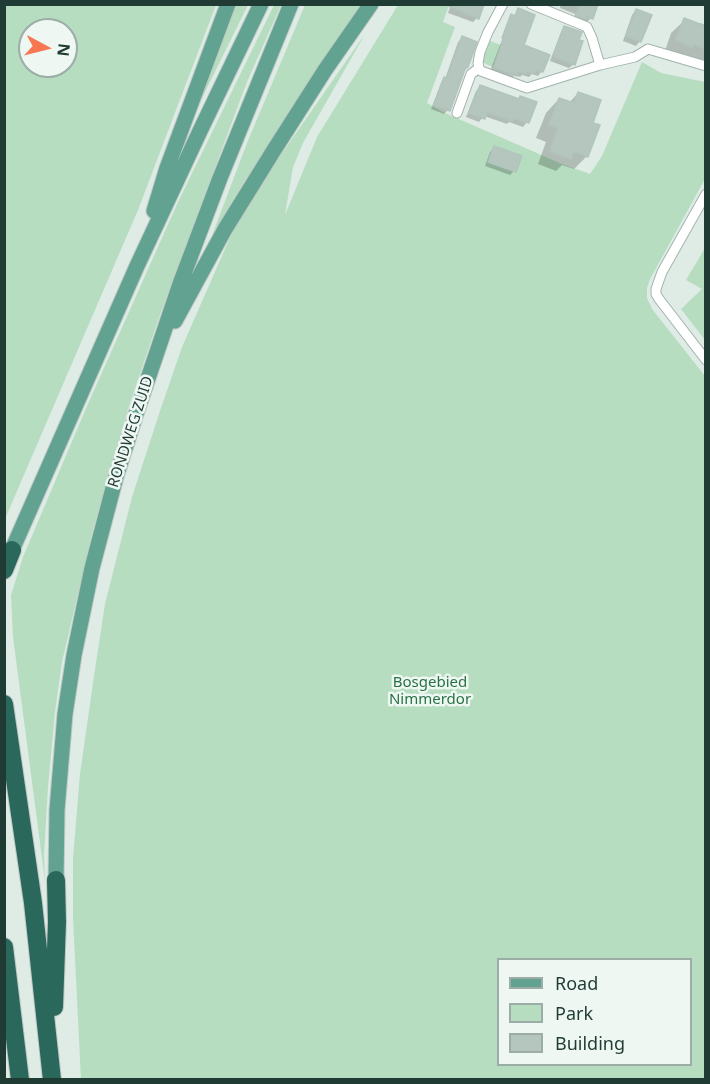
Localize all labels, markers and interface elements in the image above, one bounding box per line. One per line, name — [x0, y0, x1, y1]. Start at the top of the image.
north arrow — [18, 18, 78, 78]
text: N — [52, 42, 76, 58]
street label: RONDWEG ZUID — [105, 374, 157, 490]
park label: Bosgebied Nimmerdor — [389, 674, 471, 709]
legend — [497, 958, 692, 1066]
text: Road — [555, 971, 598, 995]
text: Park — [555, 1001, 593, 1025]
text: Building — [555, 1031, 625, 1055]

